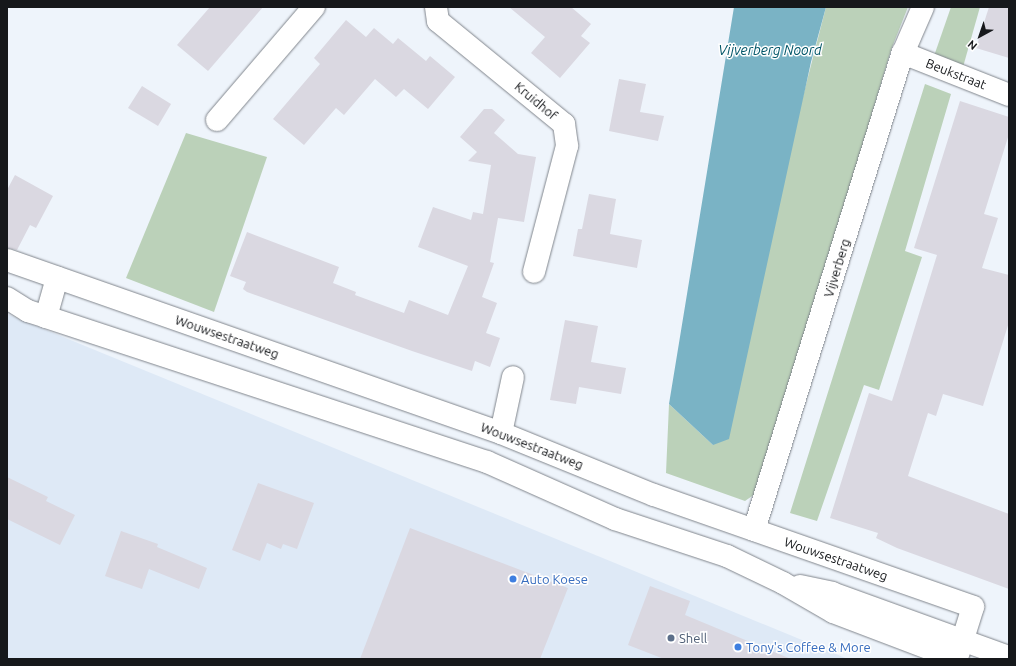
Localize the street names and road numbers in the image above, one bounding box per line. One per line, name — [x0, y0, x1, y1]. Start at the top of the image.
street label: Beukstraat — [924, 55, 988, 93]
street label: Kruidhof — [511, 79, 561, 123]
street label: Vijverberg — [821, 237, 853, 299]
street label: Wouwsestraatweg — [173, 312, 281, 362]
street label: Wouwsestraatweg — [478, 419, 586, 473]
street label: Wouwsestraatweg — [782, 534, 890, 584]

